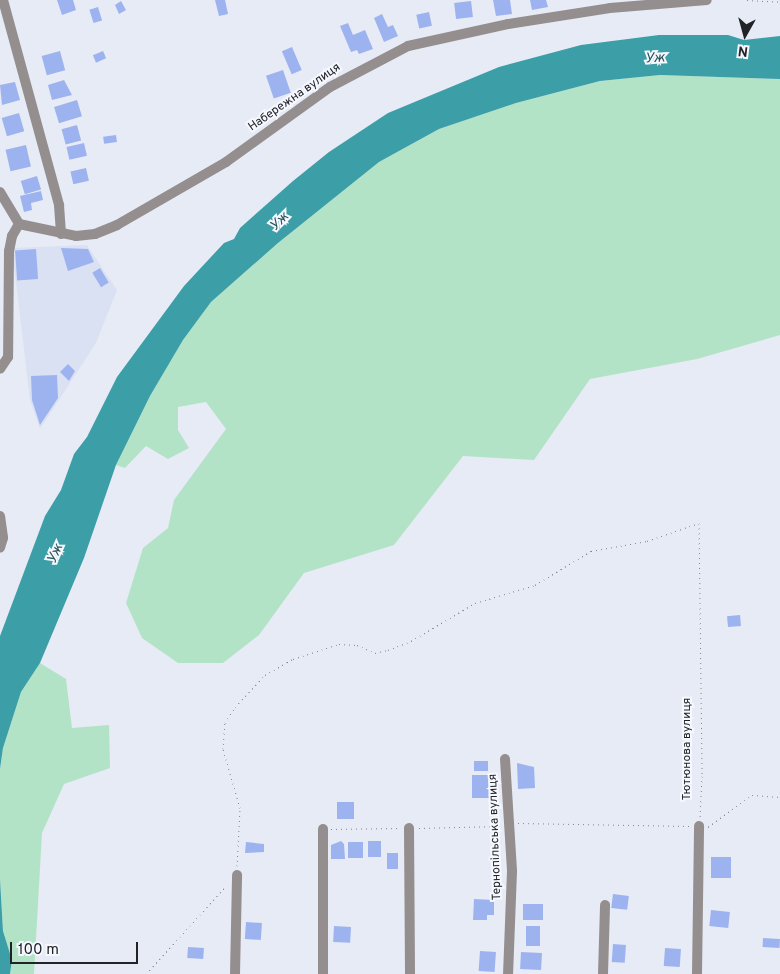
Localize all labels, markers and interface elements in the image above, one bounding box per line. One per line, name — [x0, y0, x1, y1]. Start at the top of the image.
north arrow — [720, 10, 770, 60]
text: N — [737, 41, 749, 59]
water label: Уж — [645, 50, 665, 68]
street label: Набережна вулиця — [246, 61, 344, 135]
water label: Уж — [267, 209, 293, 235]
water label: Уж — [44, 541, 68, 567]
street label: Тютюнова вулиця — [681, 698, 695, 800]
street label: Тернопільська вулиця — [487, 773, 505, 901]
scale bar — [12, 932, 140, 964]
text: 100 m — [18, 941, 59, 960]

